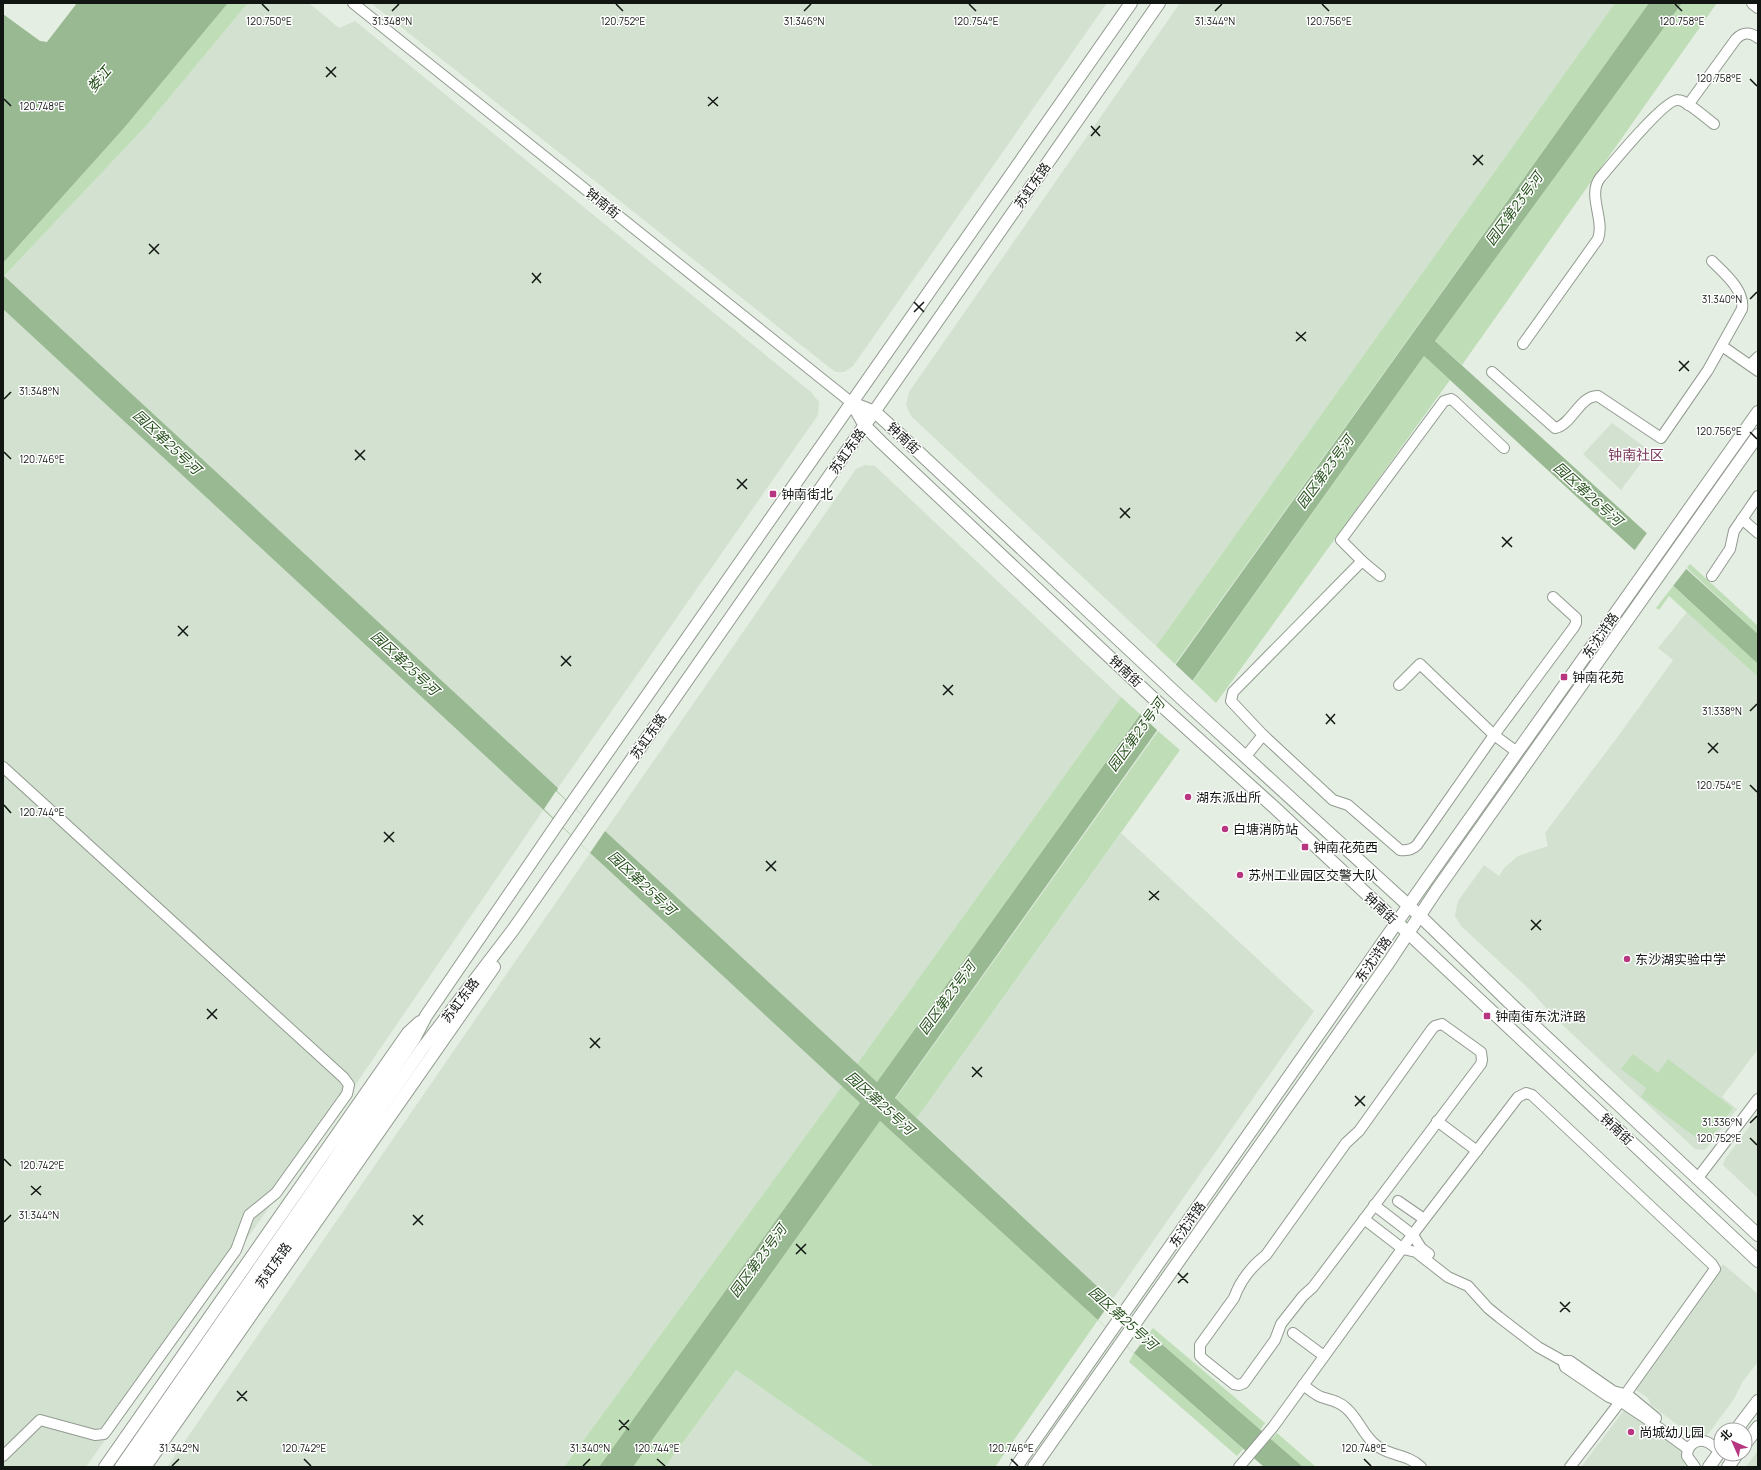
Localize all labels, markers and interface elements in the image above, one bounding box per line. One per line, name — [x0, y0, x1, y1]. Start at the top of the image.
text: 120.750°E — [246, 14, 292, 28]
text: 31.348°N — [372, 14, 412, 28]
text: 120.752°E — [601, 14, 646, 28]
text: 31.346°N — [784, 14, 824, 28]
text: 120.754°E — [953, 14, 999, 28]
text: 31.344°N — [1195, 14, 1235, 28]
text: 120.756°E — [1306, 14, 1352, 28]
text: 120.758°E — [1659, 14, 1705, 28]
water label: 娄江 — [82, 60, 116, 96]
text: 120.758°E — [1696, 71, 1742, 85]
text: 120.748°E — [20, 99, 65, 113]
street label: 苏虹东路 — [1010, 159, 1054, 211]
water label: 园区第23号河 — [1481, 166, 1548, 249]
street label: 钟南街 — [582, 184, 624, 222]
text: 31.340°N — [1702, 292, 1742, 306]
text: 31.348°N — [19, 384, 59, 398]
water label: 园区第25号河 — [129, 405, 207, 480]
street label: 钟南街 — [884, 418, 924, 458]
text: 120.756°E — [1696, 424, 1742, 438]
street label: 苏虹东路 — [825, 425, 869, 477]
water label: 园区第23号河 — [1292, 429, 1359, 512]
district label: 钟南社区 — [1608, 445, 1664, 464]
text: 120.746°E — [19, 452, 65, 466]
water label: 园区第26号河 — [1550, 458, 1629, 532]
place label: 钟南街北 — [781, 485, 833, 503]
marker: 钟南街北 — [768, 489, 778, 499]
street label: 东沈浒路 — [1578, 609, 1622, 661]
water label: 园区第25号河 — [367, 626, 445, 701]
street label: 钟南街 — [1106, 651, 1146, 691]
place label: 钟南花苑 — [1572, 668, 1624, 686]
marker: 钟南花苑 — [1559, 672, 1569, 682]
water label: 园区第23号河 — [1103, 692, 1170, 775]
text: 31.338°N — [1702, 704, 1742, 718]
street label: 苏虹东路 — [626, 710, 670, 762]
text: 120.754°E — [1696, 778, 1742, 792]
place label: 湖东派出所 — [1196, 788, 1261, 806]
marker: 湖东派出所 — [1183, 792, 1193, 802]
text: 120.744°E — [20, 805, 65, 819]
place label: 白塘消防站 — [1233, 820, 1298, 838]
marker: 白塘消防站 — [1220, 824, 1230, 834]
place label: 钟南花苑西 — [1313, 838, 1378, 856]
marker: 钟南花苑西 — [1300, 842, 1310, 852]
water label: 园区第25号河 — [604, 846, 682, 921]
place label: 苏州工业园区交警大队 — [1248, 866, 1378, 884]
marker: 苏州工业园区交警大队 — [1235, 870, 1245, 880]
street label: 钟南街 — [1361, 888, 1401, 928]
street label: 东沈浒路 — [1351, 933, 1395, 985]
place label: 东沙湖实验中学 — [1635, 950, 1726, 968]
marker: 东沙湖实验中学 — [1622, 954, 1632, 964]
water label: 园区第23号河 — [914, 955, 981, 1038]
street label: 苏虹东路 — [437, 974, 483, 1026]
place label: 钟南街东沈浒路 — [1495, 1007, 1586, 1025]
marker: 钟南街东沈浒路 — [1482, 1011, 1492, 1021]
water label: 园区第25号河 — [842, 1067, 921, 1140]
street label: 钟南街 — [1597, 1109, 1637, 1149]
text: 31.336°N — [1702, 1115, 1742, 1129]
text: 120.752°E — [1697, 1131, 1742, 1145]
text: 120.742°E — [20, 1158, 65, 1172]
street label: 东沈浒路 — [1165, 1198, 1209, 1250]
text: 31.344°N — [19, 1208, 59, 1222]
water label: 园区第23号河 — [725, 1218, 792, 1301]
street label: 苏虹东路 — [251, 1239, 295, 1291]
water label: 园区第25号河 — [1085, 1282, 1164, 1355]
north arrow — [1713, 1422, 1753, 1462]
place label: 尚城幼儿园 — [1639, 1423, 1704, 1441]
text: 北 — [1716, 1425, 1735, 1444]
marker: 尚城幼儿园 — [1626, 1427, 1636, 1437]
text: 31.342°N — [159, 1441, 199, 1455]
text: 120.742°E — [282, 1441, 327, 1455]
text: 31.340°N — [570, 1441, 610, 1455]
text: 120.744°E — [635, 1441, 680, 1455]
text: 120.746°E — [988, 1441, 1034, 1455]
text: 120.748°E — [1342, 1441, 1387, 1455]

